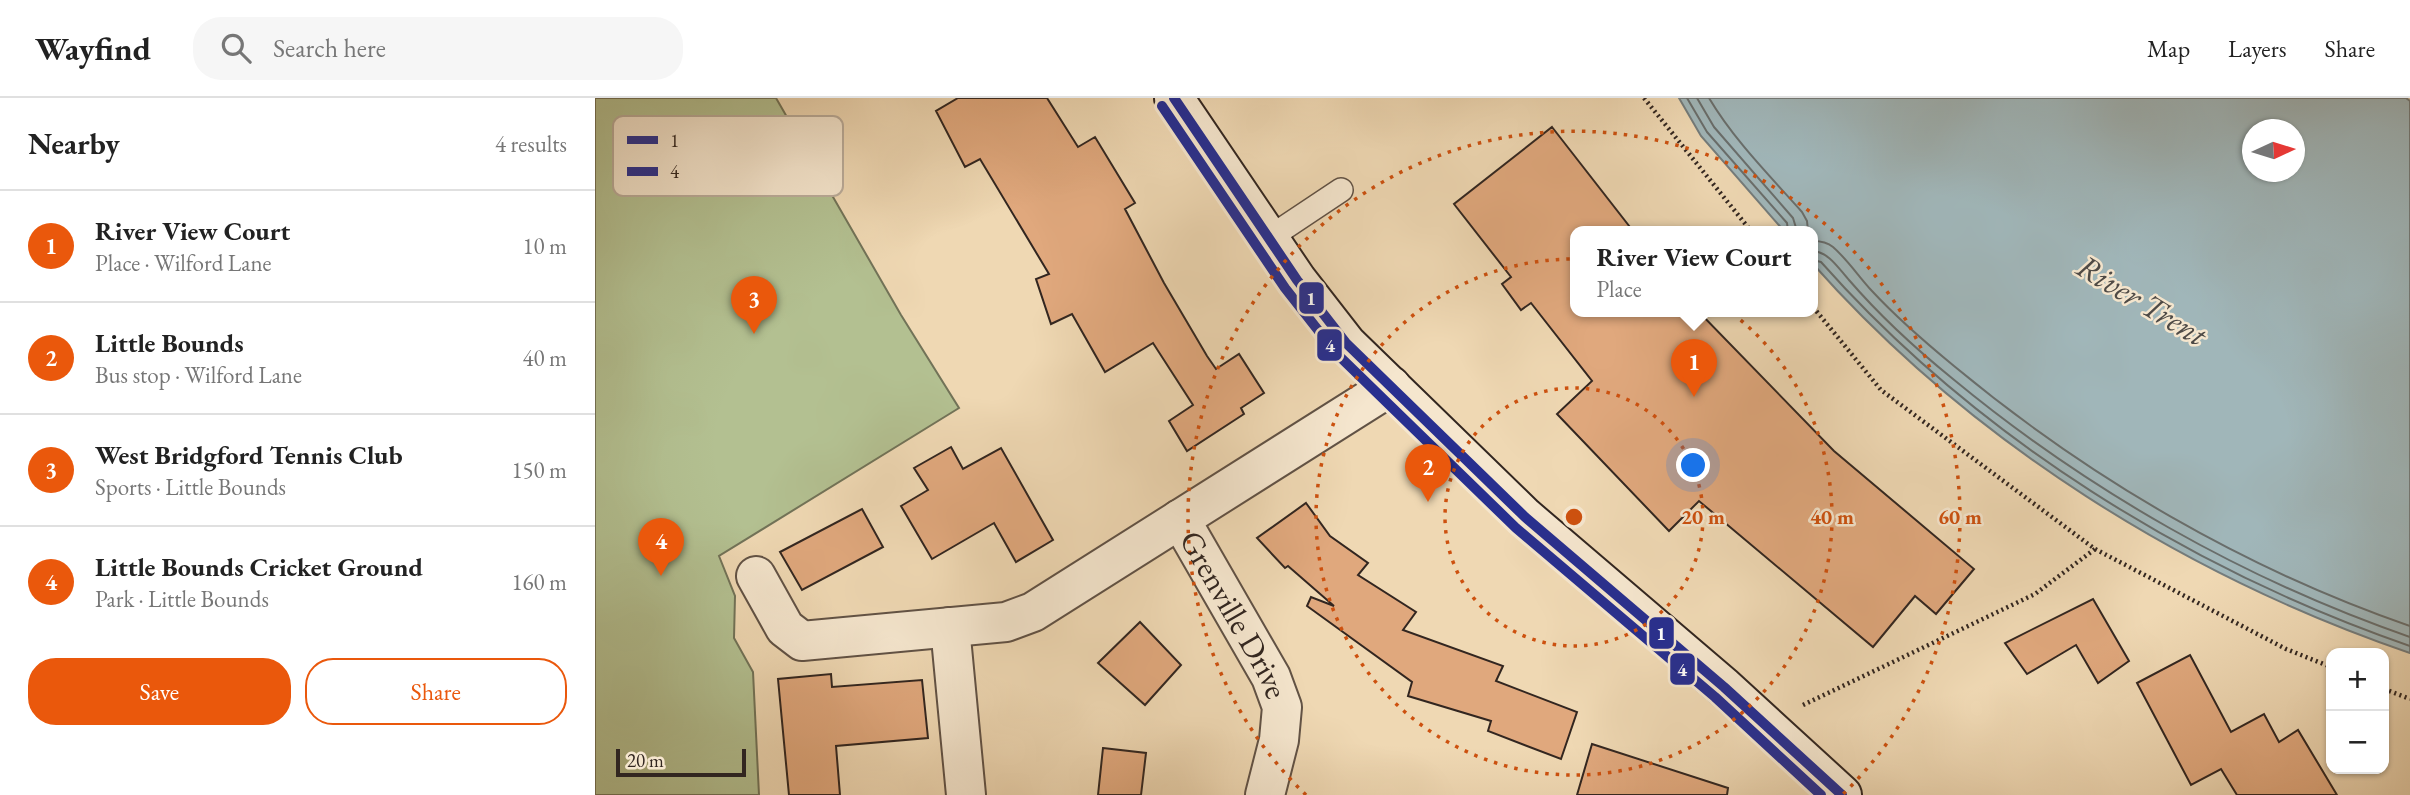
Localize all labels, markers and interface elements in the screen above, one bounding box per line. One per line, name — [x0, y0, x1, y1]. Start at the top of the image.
search box — [193, 17, 683, 80]
text: Wayfind — [35, 27, 151, 70]
icon: search — [217, 29, 255, 67]
text: Search here — [273, 31, 386, 65]
text: Map — [2147, 33, 2190, 64]
text: Layers — [2228, 33, 2287, 64]
text: Share — [2325, 33, 2375, 64]
legend — [613, 116, 843, 196]
north arrow — [2242, 119, 2305, 182]
text: Nearby — [28, 124, 120, 163]
text: 1 — [670, 128, 679, 153]
text: 4 results — [495, 129, 567, 159]
text: 4 — [670, 159, 680, 184]
text: River View Court — [95, 214, 290, 248]
popup — [1570, 226, 1818, 317]
text: 1 — [45, 231, 57, 261]
text: 10 m — [522, 231, 567, 261]
text: River View Court — [1596, 240, 1792, 274]
water label: River Trent — [2069, 244, 2216, 356]
text: Place · Wilford Lane — [95, 248, 272, 278]
text: Place — [1596, 274, 1642, 304]
pin: 3 — [731, 276, 777, 334]
line badge: 1 — [1298, 281, 1325, 315]
text: 1 — [1306, 286, 1316, 311]
text: Little Bounds — [95, 326, 244, 360]
line badge: 4 — [1316, 328, 1343, 362]
text: 4 — [1325, 333, 1336, 358]
pin: 1 — [1671, 339, 1717, 397]
text: 2 — [45, 343, 57, 373]
text: 40 m — [522, 343, 567, 373]
text: Bus stop · Wilford Lane — [95, 360, 302, 390]
text: West Bridgford Tennis Club — [95, 438, 403, 472]
pin: 2 — [1405, 444, 1451, 502]
your location — [1676, 448, 1710, 482]
text: 3 — [45, 455, 57, 485]
text: 150 m — [511, 455, 567, 485]
text: Sports · Little Bounds — [95, 472, 286, 502]
text: 20 m — [1681, 503, 1725, 530]
text: 40 m — [1810, 503, 1854, 530]
text: 60 m — [1938, 503, 1982, 530]
centre of rings — [1562, 505, 1586, 529]
pin: 4 — [638, 518, 684, 576]
street label: Grenville Drive — [1170, 523, 1298, 704]
text: Little Bounds Cricket Ground — [95, 550, 423, 584]
text: 4 — [45, 567, 57, 597]
text: 160 m — [511, 567, 567, 597]
text: Park · Little Bounds — [95, 584, 269, 614]
line badge: 1 — [1648, 616, 1675, 650]
text: 1 — [1656, 621, 1666, 646]
map controls — [2326, 648, 2389, 774]
button: + — [2326, 648, 2389, 711]
line badge: 4 — [1669, 652, 1696, 686]
text: 4 — [1677, 657, 1688, 682]
button: Save — [28, 658, 291, 725]
button: Share — [305, 658, 567, 725]
button: − — [2326, 711, 2389, 774]
scale bar — [616, 746, 745, 778]
text: 20 m — [627, 748, 664, 773]

